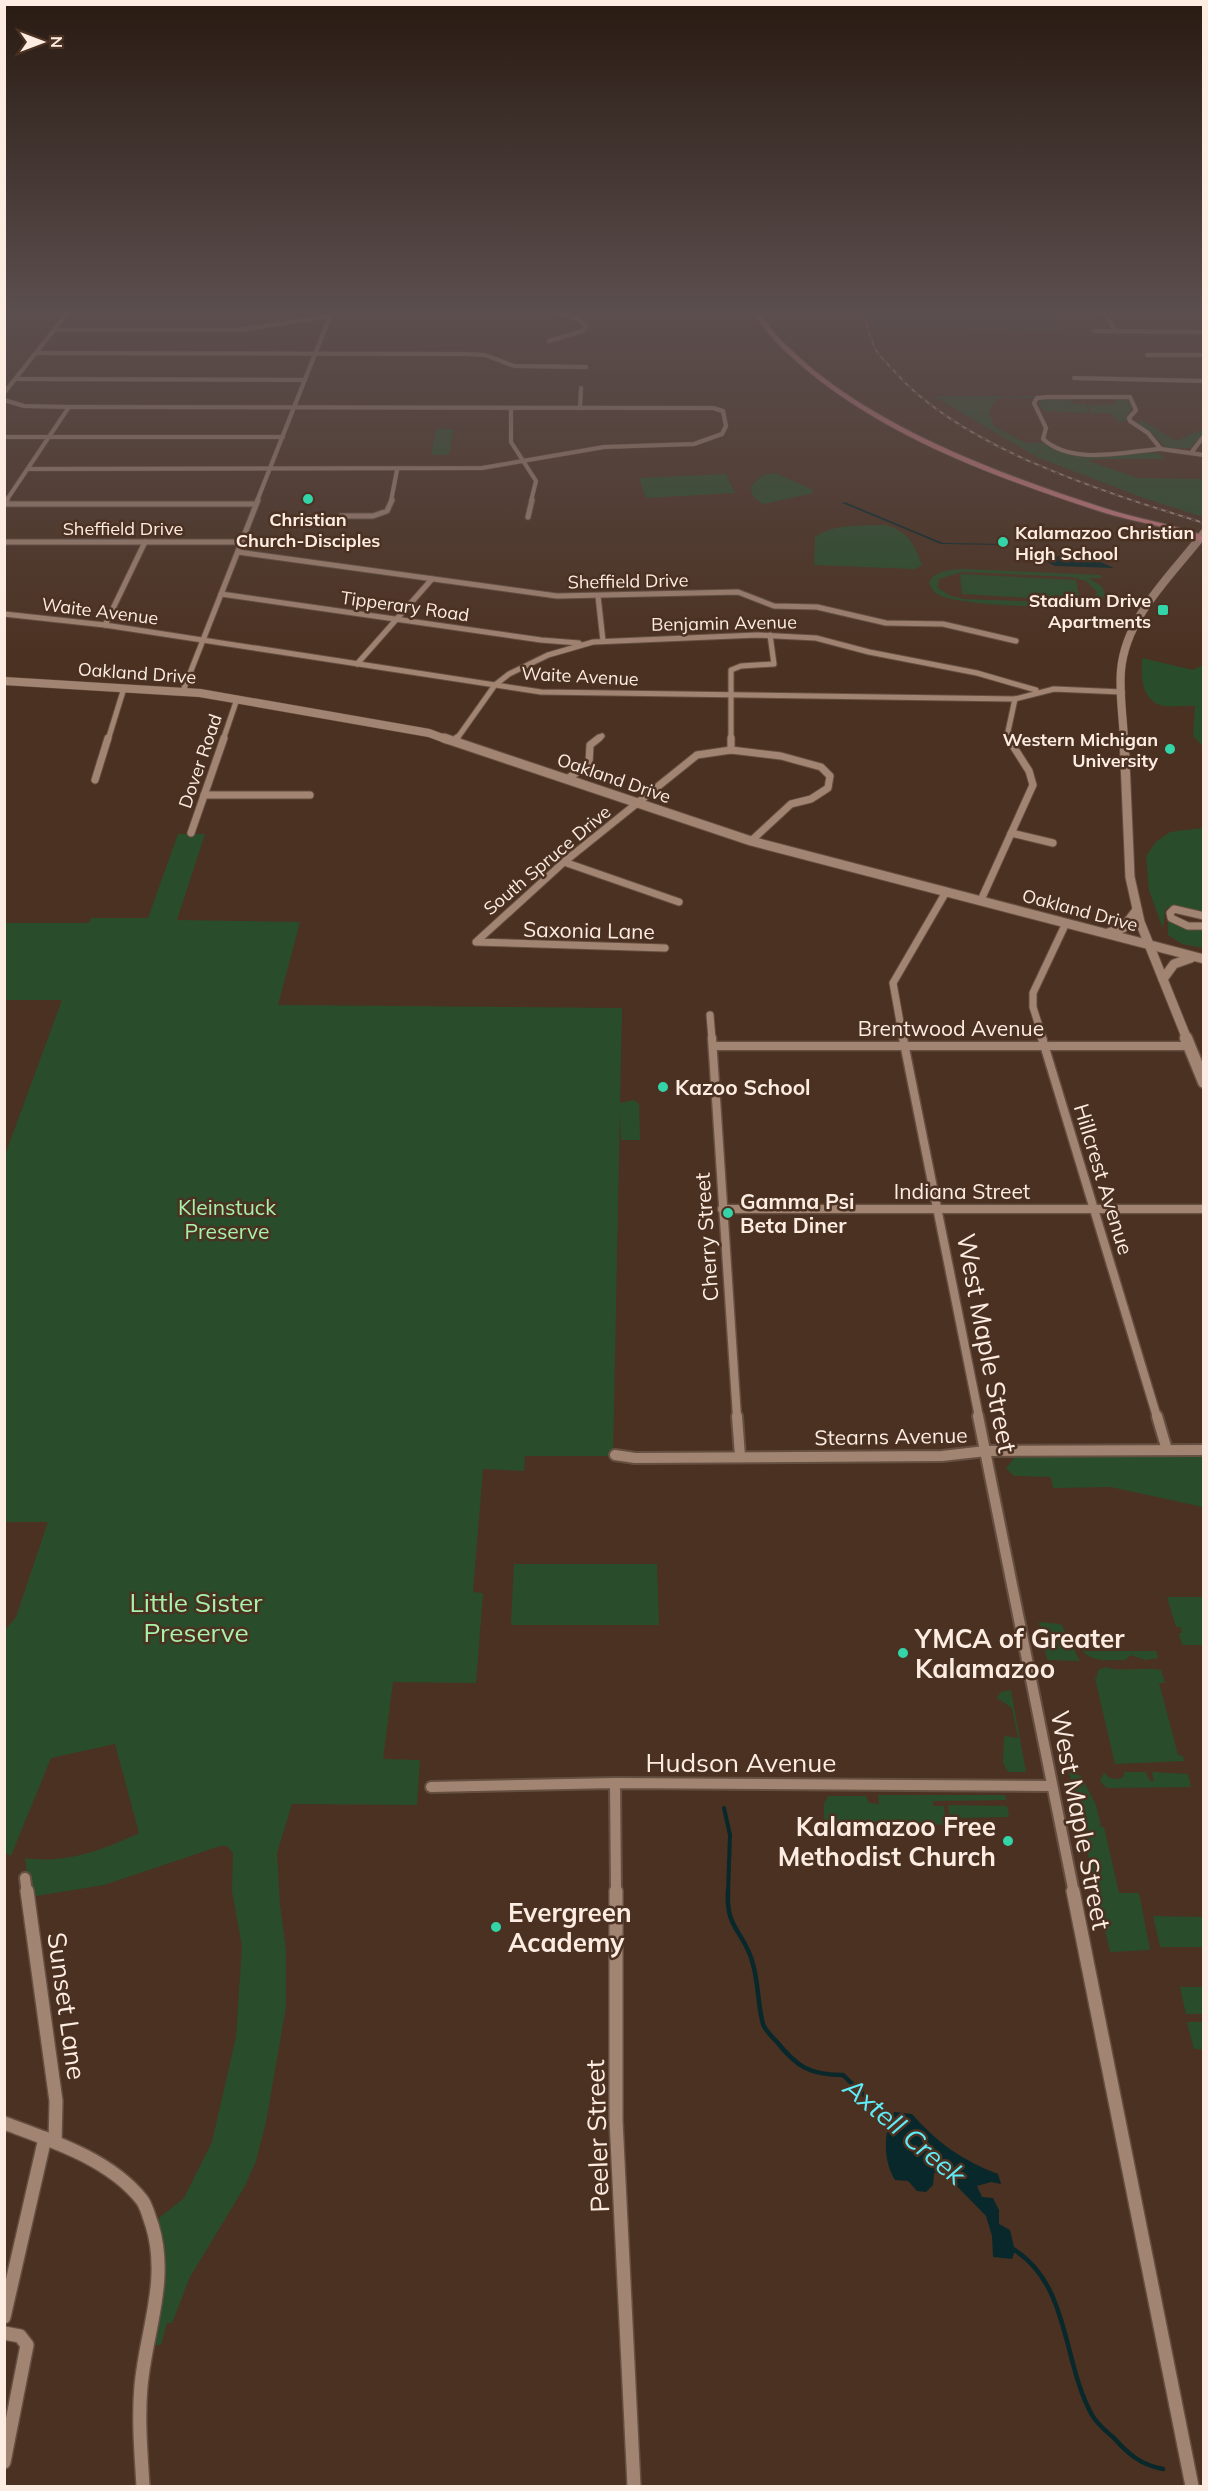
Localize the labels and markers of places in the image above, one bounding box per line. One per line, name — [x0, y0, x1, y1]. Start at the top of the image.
marker: Christian Church-Disciples — [301, 492, 315, 506]
place label: Christian Church-Disciples — [236, 508, 380, 552]
place label: Kalamazoo Christian High School — [1015, 521, 1194, 565]
marker: Kalamazoo Christian High School — [996, 535, 1010, 549]
place label: Stadium Drive Apartments — [1029, 589, 1151, 633]
marker: Stadium Drive Apartments — [1156, 603, 1170, 617]
place label: Western Michigan University — [1003, 728, 1158, 772]
marker: Western Michigan University — [1163, 742, 1177, 756]
place label: Kazoo School — [675, 1074, 811, 1100]
marker: Kazoo School — [656, 1080, 670, 1094]
place label: Gamma Psi Beta Diner — [740, 1188, 855, 1238]
marker: Gamma Psi Beta Diner — [721, 1206, 735, 1220]
place label: YMCA of Greater Kalamazoo — [914, 1622, 1125, 1685]
marker: YMCA of Greater Kalamazoo — [896, 1646, 910, 1660]
place label: Kalamazoo Free Methodist Church — [778, 1810, 996, 1873]
marker: Kalamazoo Free Methodist Church — [1001, 1834, 1015, 1848]
place label: Evergreen Academy — [508, 1896, 632, 1959]
marker: Evergreen Academy — [489, 1920, 503, 1934]

